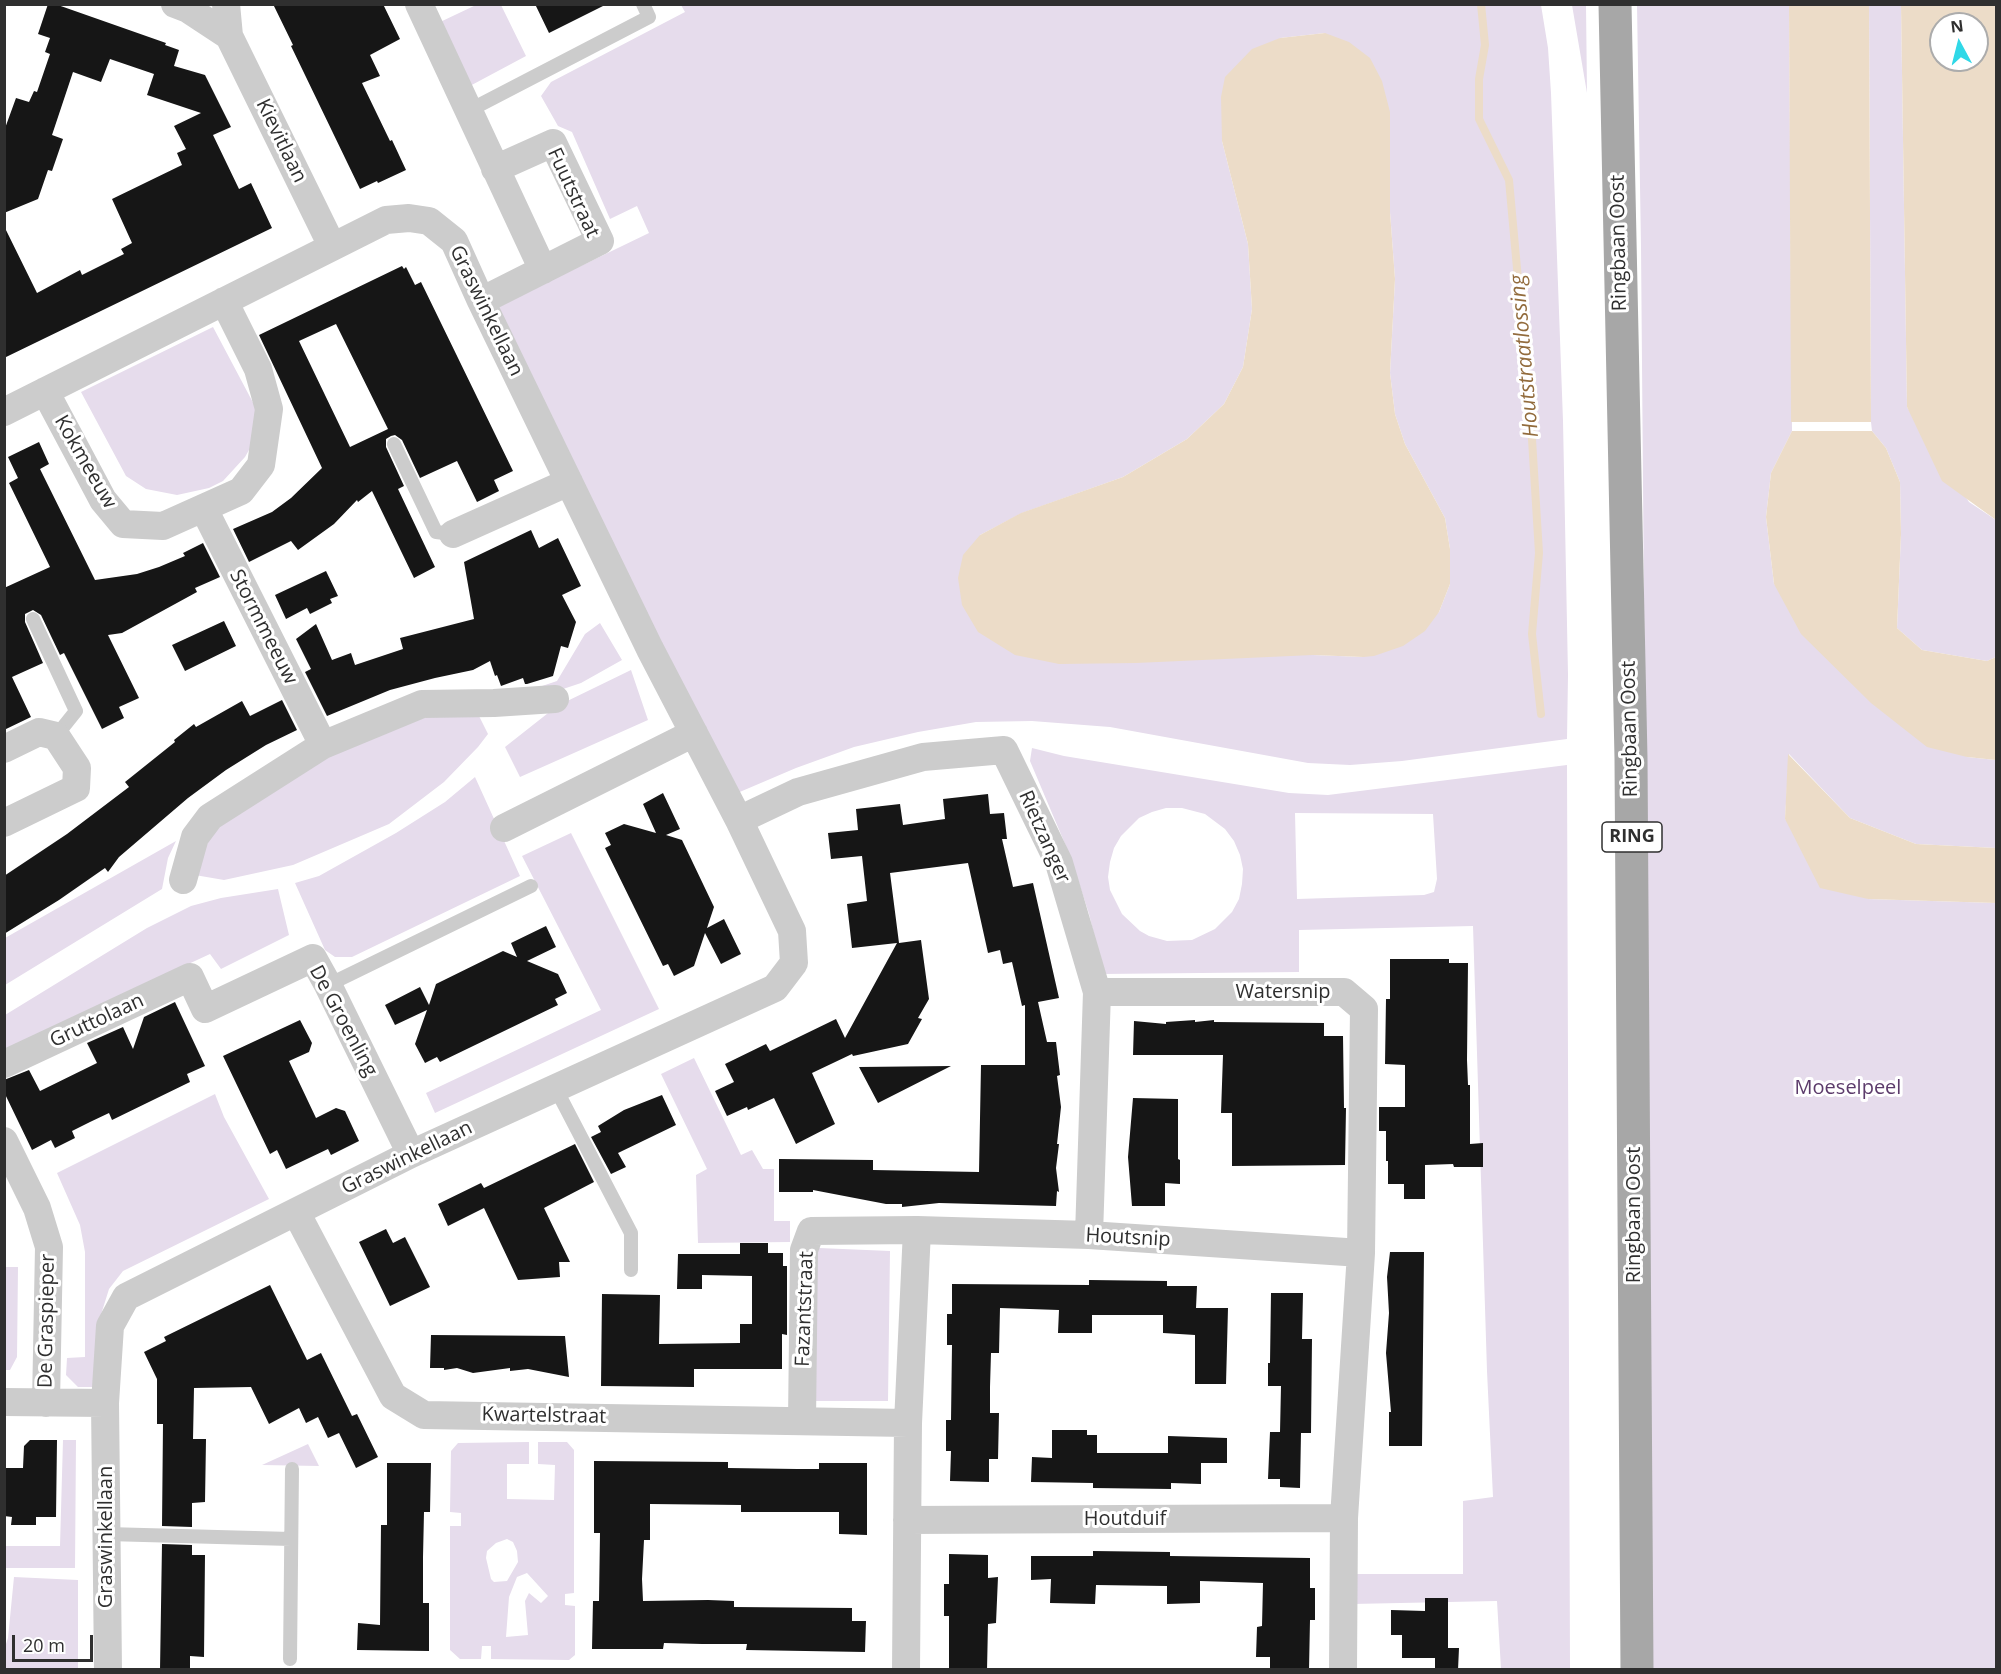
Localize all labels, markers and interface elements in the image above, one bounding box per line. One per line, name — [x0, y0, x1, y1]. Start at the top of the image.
north arrow — [1929, 12, 1989, 72]
text: N — [1949, 14, 1965, 38]
street label: Kievitlaan — [250, 95, 312, 187]
street label: Fuutstraat — [542, 144, 604, 242]
street label: Ringbaan Oost — [1606, 174, 1632, 312]
street label: Graswinkellaan — [444, 242, 528, 380]
water label: Houtstraatlossing — [1505, 273, 1545, 439]
street label: Kokmeeuw — [49, 411, 121, 513]
street label: Stormmeeuw — [224, 566, 302, 688]
street label: Ringbaan Oost — [1617, 660, 1643, 798]
street label: Rietzanger — [1013, 787, 1075, 887]
road number: RING — [1602, 822, 1662, 852]
street label: De Groenling — [304, 961, 382, 1081]
street label: Watersnip — [1235, 980, 1331, 1004]
street label: Gruttolaan — [46, 989, 148, 1053]
park label: Moeselpeel — [1795, 1076, 1901, 1100]
street label: Graswinkellaan — [338, 1116, 476, 1200]
street label: Ringbaan Oost — [1622, 1147, 1646, 1283]
street label: Houtsnip — [1085, 1224, 1171, 1252]
street label: Fazantstraat — [791, 1251, 819, 1367]
street label: De Graspieper — [34, 1254, 60, 1388]
street label: Kwartelstraat — [481, 1403, 607, 1429]
street label: Graswinkellaan — [94, 1466, 118, 1608]
street label: Houtduif — [1084, 1507, 1166, 1531]
scale bar — [15, 1623, 96, 1661]
text: 20 m — [23, 1633, 65, 1657]

